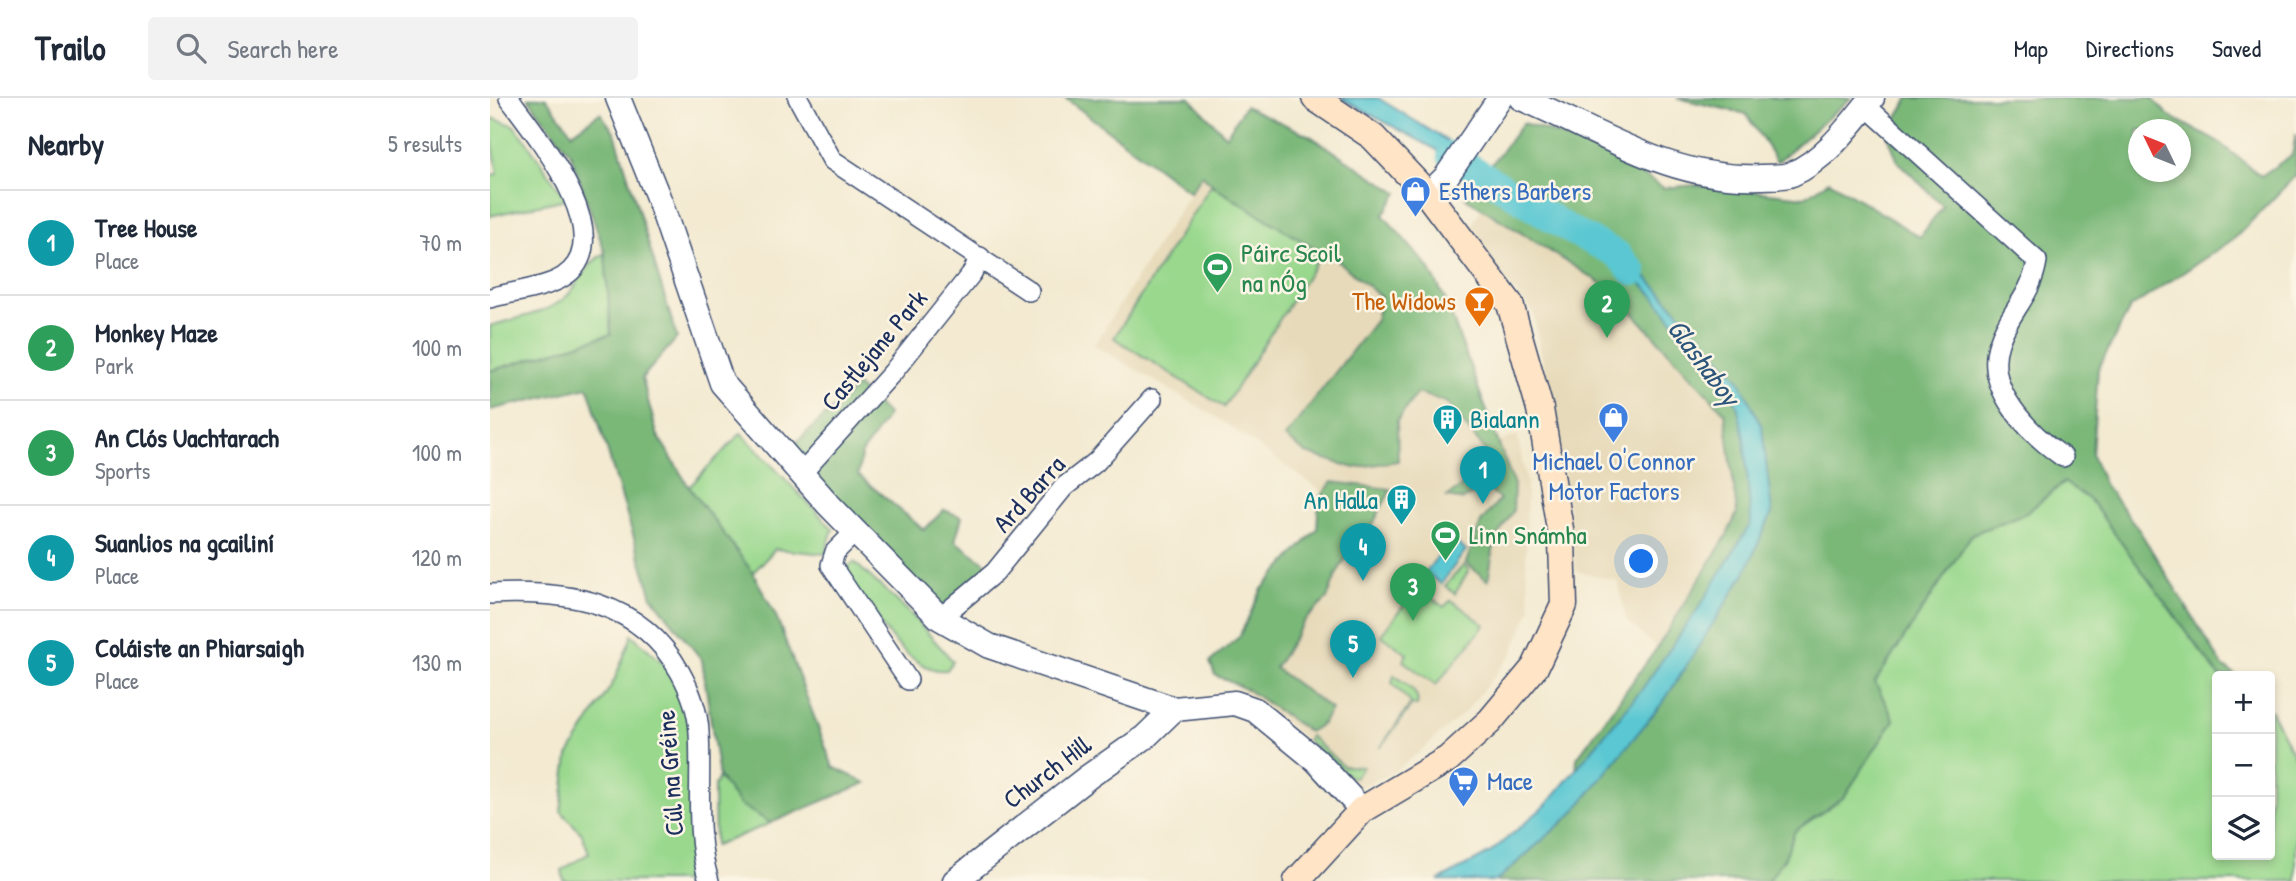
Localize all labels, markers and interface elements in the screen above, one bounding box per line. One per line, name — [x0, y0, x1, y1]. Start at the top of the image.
search box — [148, 17, 638, 80]
text: Trailo — [35, 26, 106, 70]
icon: search — [172, 29, 210, 67]
text: Search here — [228, 31, 339, 66]
text: Map — [2014, 32, 2048, 64]
text: Directions — [2086, 32, 2174, 64]
text: Saved — [2212, 32, 2261, 64]
north arrow — [2128, 119, 2191, 182]
text: Nearby — [28, 124, 104, 164]
text: 5 results — [388, 128, 462, 159]
place label: Esthers Barbers — [1439, 173, 1591, 208]
shop icon: Esthers Barbers — [1399, 174, 1433, 218]
text: Tree House — [95, 210, 197, 245]
text: 1 — [47, 227, 55, 258]
text: 70 m — [419, 227, 462, 258]
place label: Páirc Scoil na nÓg — [1241, 235, 1341, 300]
text: Place — [95, 245, 139, 276]
sports icon: Páirc Scoil na nÓg — [1201, 251, 1235, 295]
pin: 2 — [1584, 280, 1630, 338]
street label: Castlejane Park — [812, 281, 935, 418]
place label: The Widows — [1352, 283, 1456, 318]
bar icon: The Widows — [1462, 284, 1496, 328]
water label: Glashaboy — [1659, 311, 1751, 416]
text: Monkey Maze — [95, 315, 218, 350]
text: 2 — [46, 332, 56, 363]
text: 100 m — [412, 332, 462, 363]
text: Park — [95, 350, 133, 381]
place label: Bialann — [1470, 401, 1540, 436]
shop icon: Michael O'Connor Motor Factors — [1597, 401, 1631, 445]
building icon: Bialann — [1430, 402, 1464, 446]
text: An Clós Uachtarach — [95, 420, 279, 455]
text: 3 — [46, 437, 56, 468]
text: 100 m — [412, 437, 462, 468]
place label: Michael O'Connor Motor Factors — [1532, 443, 1696, 508]
pin: 1 — [1460, 446, 1506, 504]
street label: Ard Barra — [985, 448, 1073, 540]
text: Sports — [95, 455, 150, 486]
place label: An Halla — [1304, 482, 1378, 517]
building icon: An Halla — [1384, 483, 1418, 527]
place label: Linn Snámha — [1469, 517, 1587, 552]
sports icon: Linn Snámha — [1429, 518, 1463, 562]
pin: 4 — [1340, 523, 1386, 581]
text: Suanlios na gcailiní — [95, 525, 274, 560]
text: 4 — [47, 542, 55, 573]
text: 120 m — [412, 542, 462, 573]
your location — [1624, 544, 1658, 578]
text: Place — [95, 560, 139, 591]
pin: 3 — [1390, 563, 1436, 621]
pin: 5 — [1330, 620, 1376, 678]
text: Coláiste an Phiarsaigh — [95, 630, 304, 665]
text: 5 — [46, 647, 56, 678]
text: 130 m — [412, 647, 462, 678]
text: Place — [95, 665, 139, 696]
map controls — [2212, 671, 2275, 860]
button: + — [2212, 671, 2275, 734]
street label: Cúl na Gréine — [648, 709, 691, 837]
street label: Church Hill — [996, 727, 1099, 816]
button: − — [2212, 734, 2275, 797]
place label: Mace — [1487, 763, 1533, 798]
supermarket icon: Mace — [1447, 764, 1481, 808]
button: layers — [2212, 797, 2275, 860]

